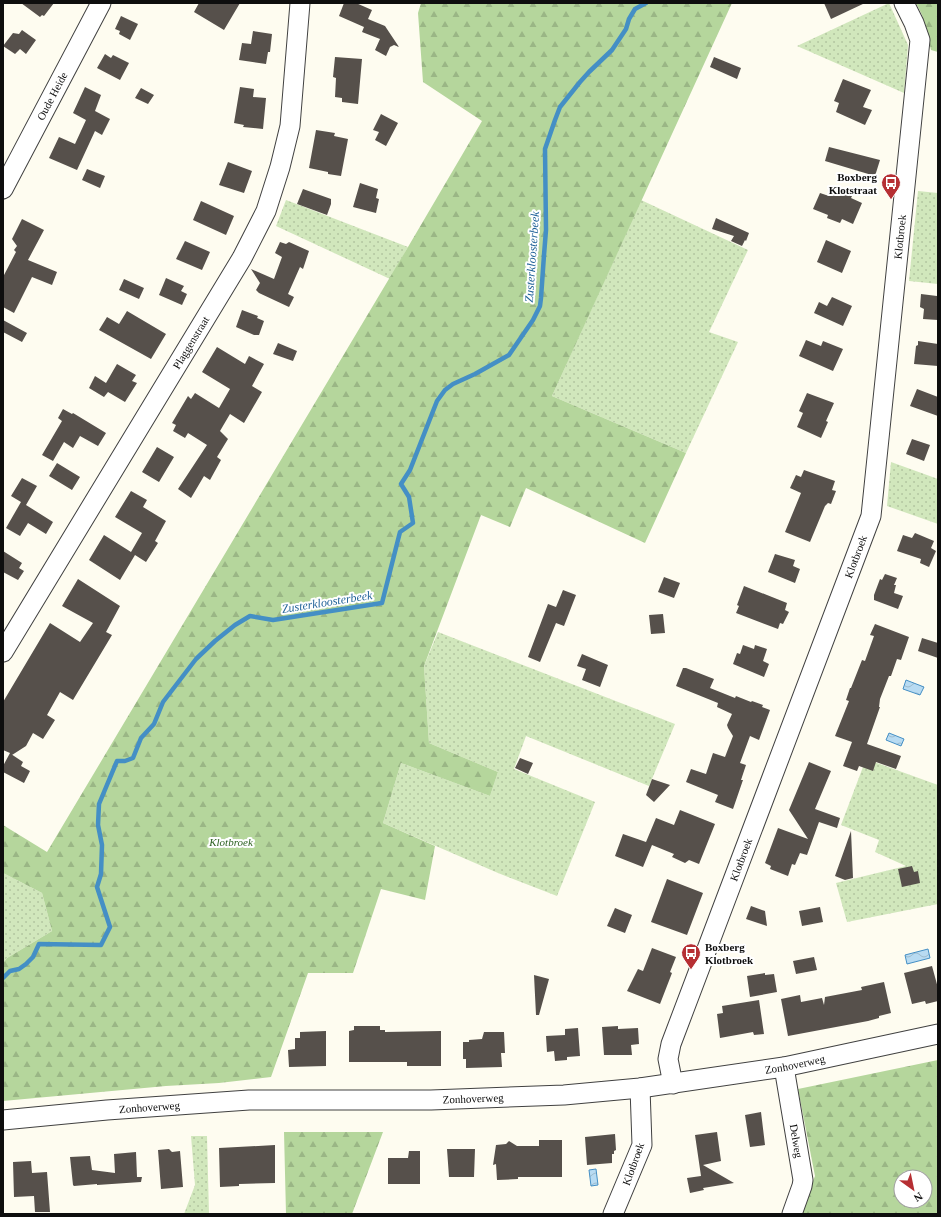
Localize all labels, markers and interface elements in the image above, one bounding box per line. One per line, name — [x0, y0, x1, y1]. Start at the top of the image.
street label: Oude Heide — [34, 70, 70, 122]
place label: Boxberg Klotstraat — [829, 171, 877, 196]
bus stop icon: Boxberg Klotstraat — [880, 172, 902, 200]
water label: Zusterkloosterbeek — [522, 210, 542, 303]
street label: Klotbroek — [891, 214, 908, 260]
street label: Plaggenstraat — [170, 314, 211, 371]
street label: Klotbroek — [842, 533, 869, 580]
water label: Zusterkloosterbeek — [281, 588, 374, 616]
park label: Klotbroek — [208, 836, 254, 848]
street label: Klotbroek — [727, 836, 755, 883]
place label: Boxberg Klotbroek — [705, 941, 754, 966]
bus stop icon: Boxberg Klotbroek — [680, 942, 702, 970]
street label: Zonhoverweg — [764, 1052, 827, 1076]
street label: Zonhoverweg — [442, 1091, 504, 1106]
street label: Zonhoverweg — [118, 1099, 181, 1115]
street label: Delweg — [788, 1123, 805, 1159]
street label: Klotbroek — [620, 1141, 646, 1187]
north arrow — [893, 1169, 933, 1209]
text: N — [912, 1190, 925, 1205]

